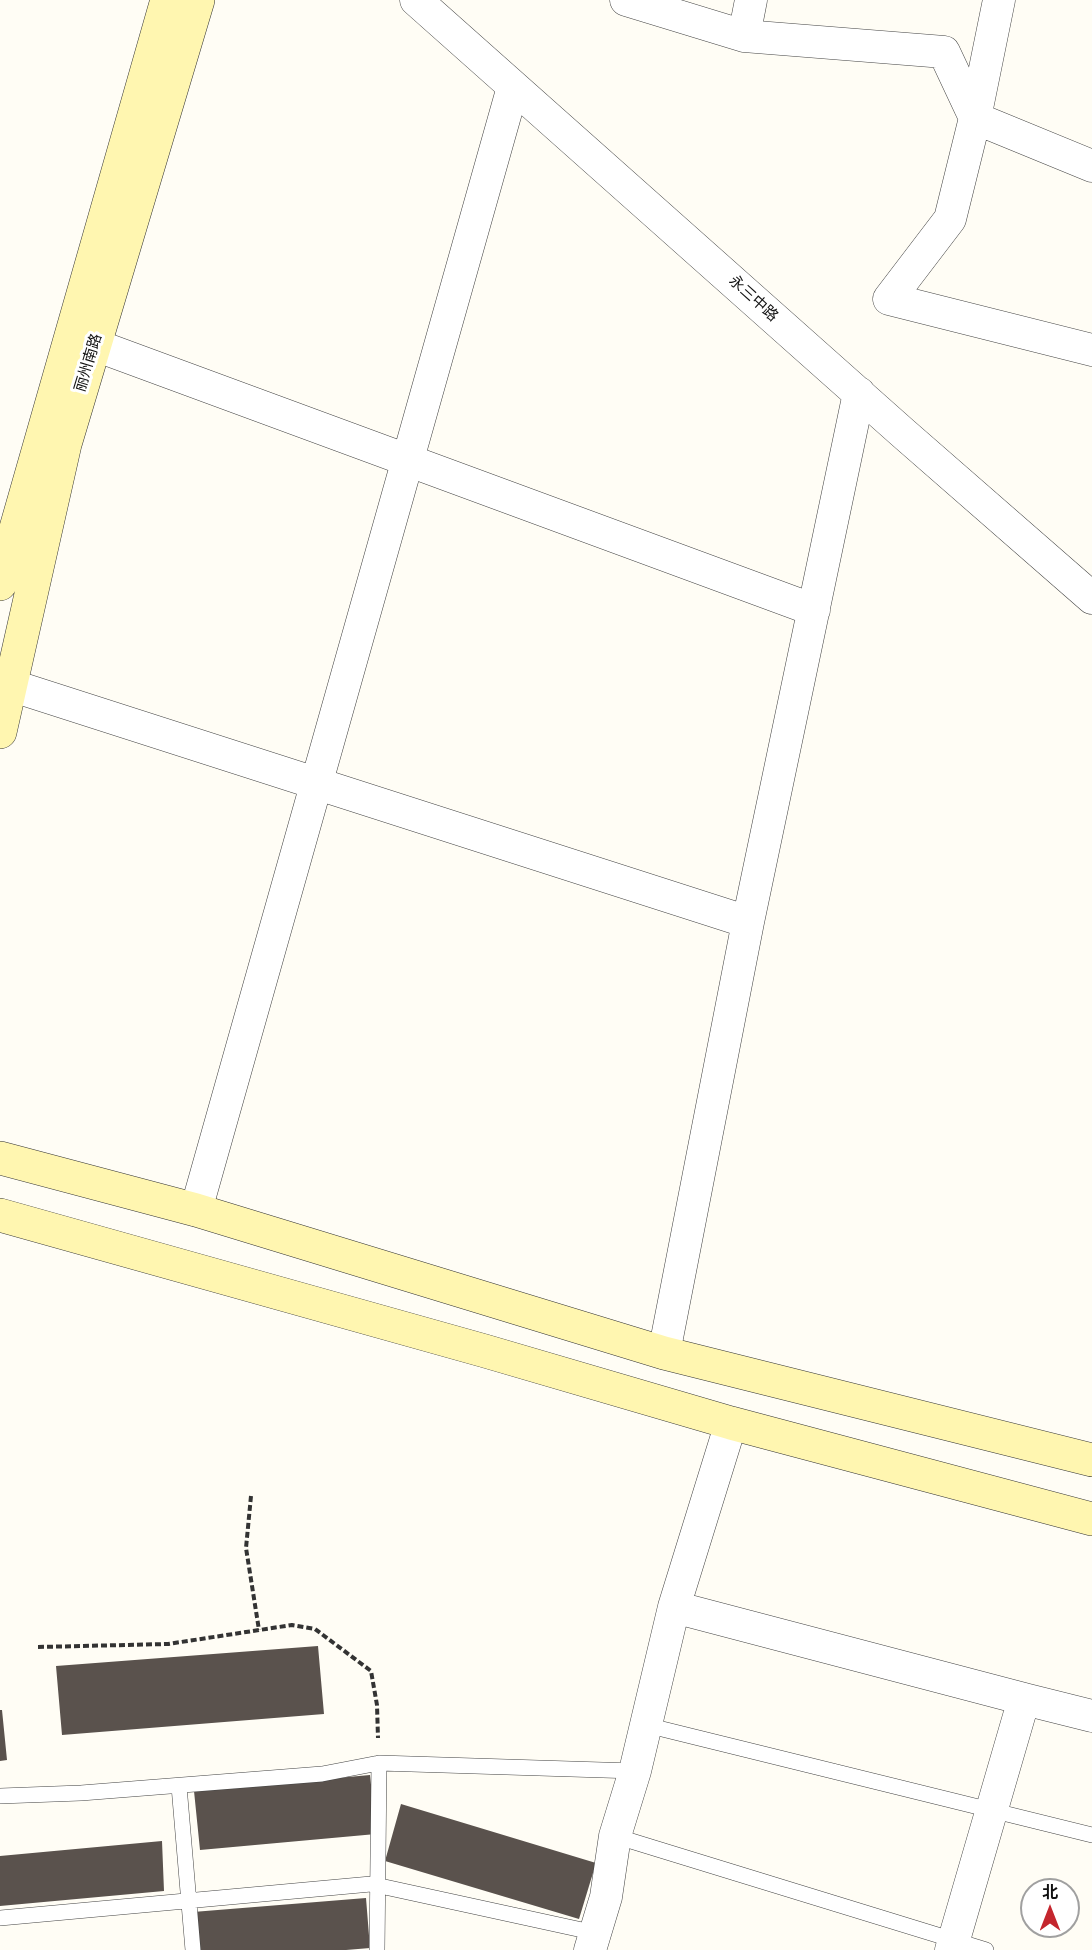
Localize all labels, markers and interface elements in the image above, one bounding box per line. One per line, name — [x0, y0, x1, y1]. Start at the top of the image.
street label: 永三中路 — [725, 272, 781, 326]
street label: 丽州南路 — [72, 332, 106, 394]
north arrow — [1020, 1878, 1080, 1938]
text: 北 — [1042, 1881, 1058, 1903]

